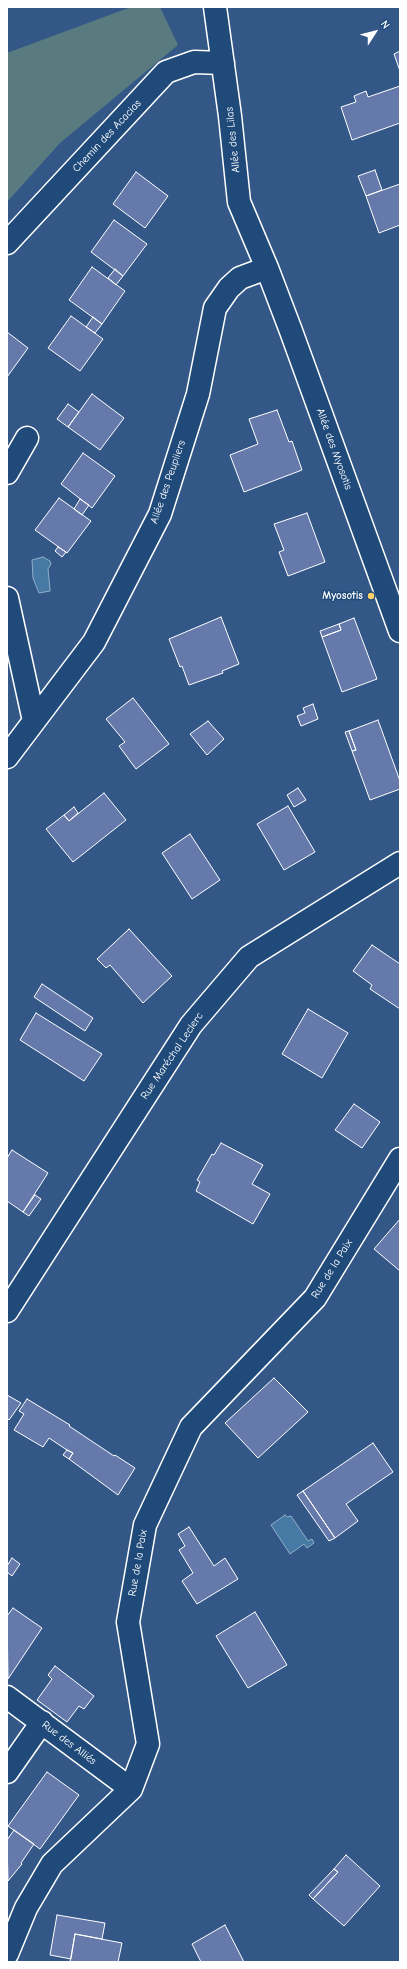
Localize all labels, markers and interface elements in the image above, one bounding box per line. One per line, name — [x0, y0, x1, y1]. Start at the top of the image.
north arrow — [355, 12, 395, 52]
text: N — [378, 18, 392, 31]
street label: Chemin des Acacias — [70, 97, 144, 175]
street label: Allée des Lilas — [223, 106, 243, 174]
street label: Allée des Myosotis — [313, 406, 355, 492]
street label: Allée des Peupliers — [148, 438, 188, 526]
place label: Myosotis — [322, 589, 363, 603]
marker: Myosotis — [366, 591, 376, 601]
street label: Rue Maréchal Leclerc — [138, 1010, 206, 1102]
street label: Rue de la Paix — [309, 1237, 355, 1301]
street label: Rue de la Paix — [126, 1529, 150, 1597]
street label: Rue des Alliés — [39, 1718, 99, 1768]

